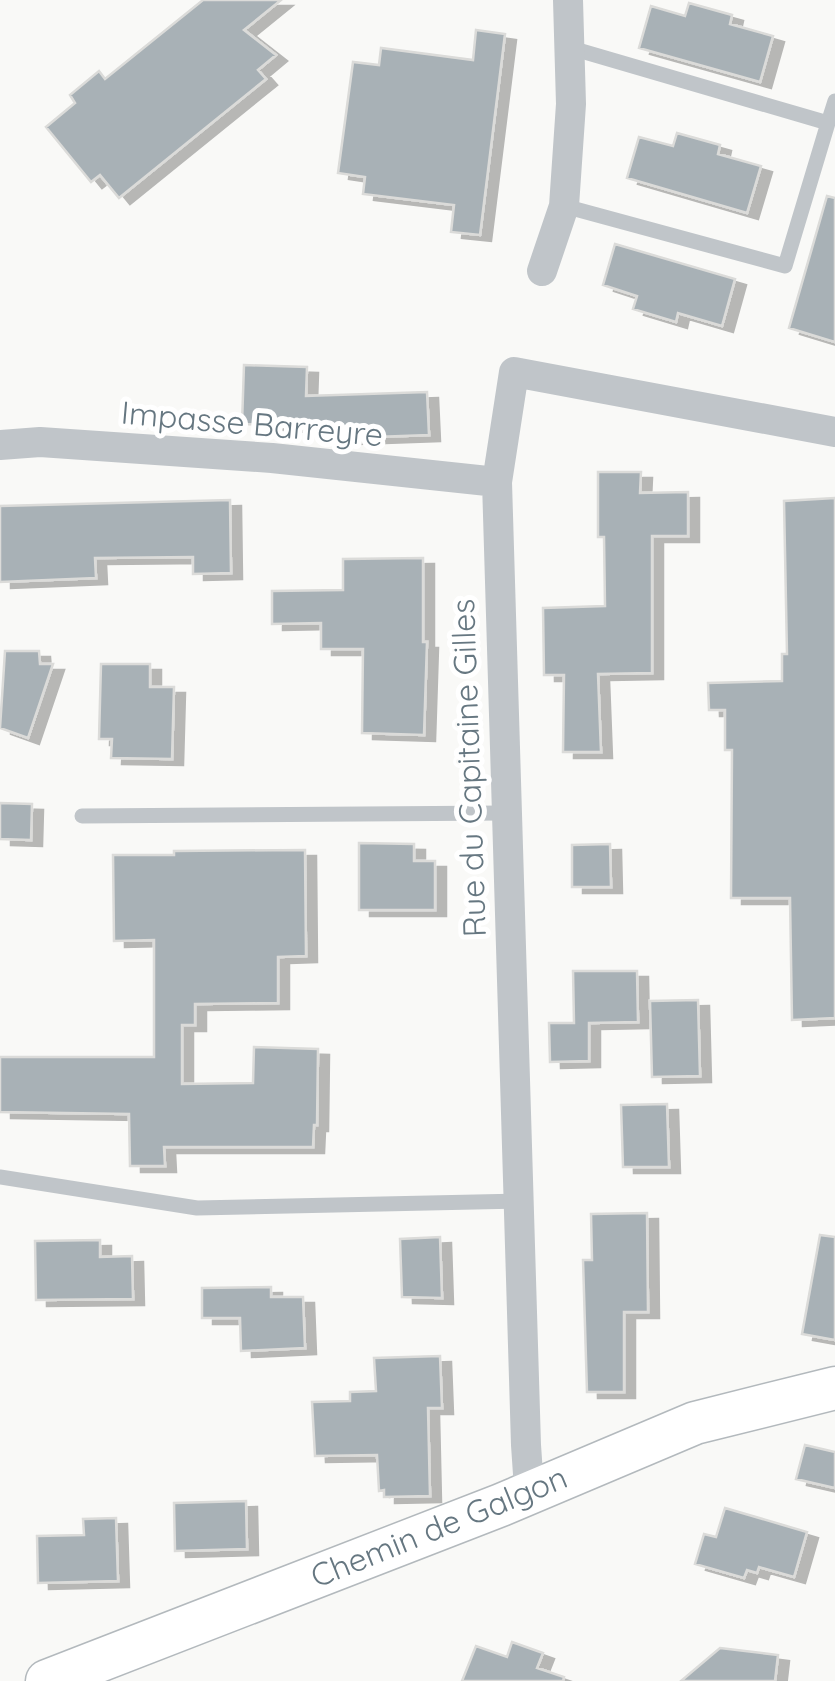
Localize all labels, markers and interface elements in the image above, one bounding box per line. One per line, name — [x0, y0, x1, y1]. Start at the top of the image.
street label: Impasse Barreyre — [119, 392, 385, 454]
street label: Rue du Capitaine Gilles — [442, 598, 494, 938]
street label: Chemin de Galgon — [305, 1456, 573, 1596]

